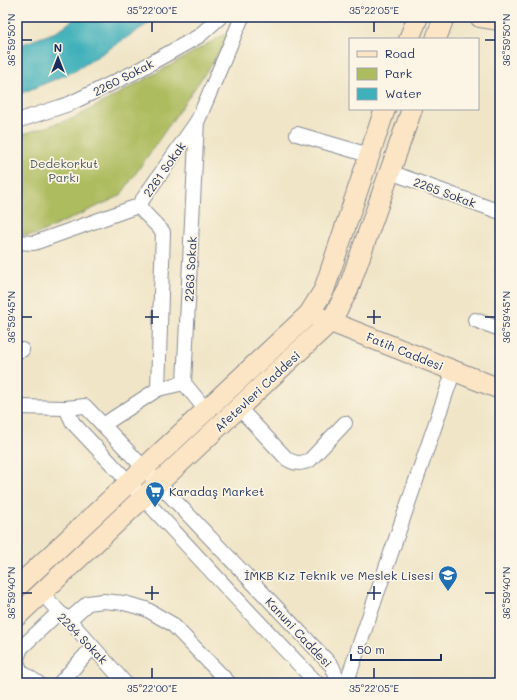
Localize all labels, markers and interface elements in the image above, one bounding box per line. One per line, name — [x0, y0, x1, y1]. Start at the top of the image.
text: 35°22'00"E — [127, 3, 178, 17]
text: 35°22'05"E — [349, 3, 399, 17]
text: 36°59'50"N — [4, 14, 18, 66]
text: 36°59'50"N — [499, 14, 513, 66]
north arrow — [38, 38, 78, 78]
legend — [349, 38, 479, 110]
text: N — [54, 40, 62, 55]
text: Road — [385, 45, 415, 61]
street label: 2260 Sokak — [90, 55, 156, 99]
text: Park — [385, 65, 412, 81]
text: Water — [385, 85, 422, 101]
street label: 2261 Sokak — [139, 138, 189, 200]
park label: Dedekorkut Parkı — [30, 155, 98, 185]
street label: 2265 Sokak — [411, 173, 479, 211]
street label: 2263 Sokak — [180, 236, 200, 302]
text: 36°59'45"N — [4, 291, 18, 343]
text: 36°59'45"N — [499, 291, 513, 343]
street label: Fatih Caddesi — [364, 328, 446, 374]
street label: Afetevleri Caddesi — [211, 347, 303, 435]
supermarket icon: Karadaş Market — [144, 480, 166, 508]
place label: Karadaş Market — [169, 483, 264, 499]
school or university icon: İMKB Kız Teknik ve Meslek Lisesi — [437, 564, 459, 592]
text: 36°59'40"N — [4, 567, 18, 619]
place label: İMKB Kız Teknik ve Meslek Lisesi — [244, 567, 434, 583]
text: 36°59'40"N — [499, 567, 513, 619]
street label: Kanuni Caddesi — [262, 594, 336, 670]
street label: 2284 Sokak — [54, 609, 112, 667]
scale bar — [351, 636, 441, 662]
text: 50 m — [357, 641, 385, 657]
text: 35°22'00"E — [127, 681, 178, 695]
text: 35°22'05"E — [349, 681, 399, 695]

